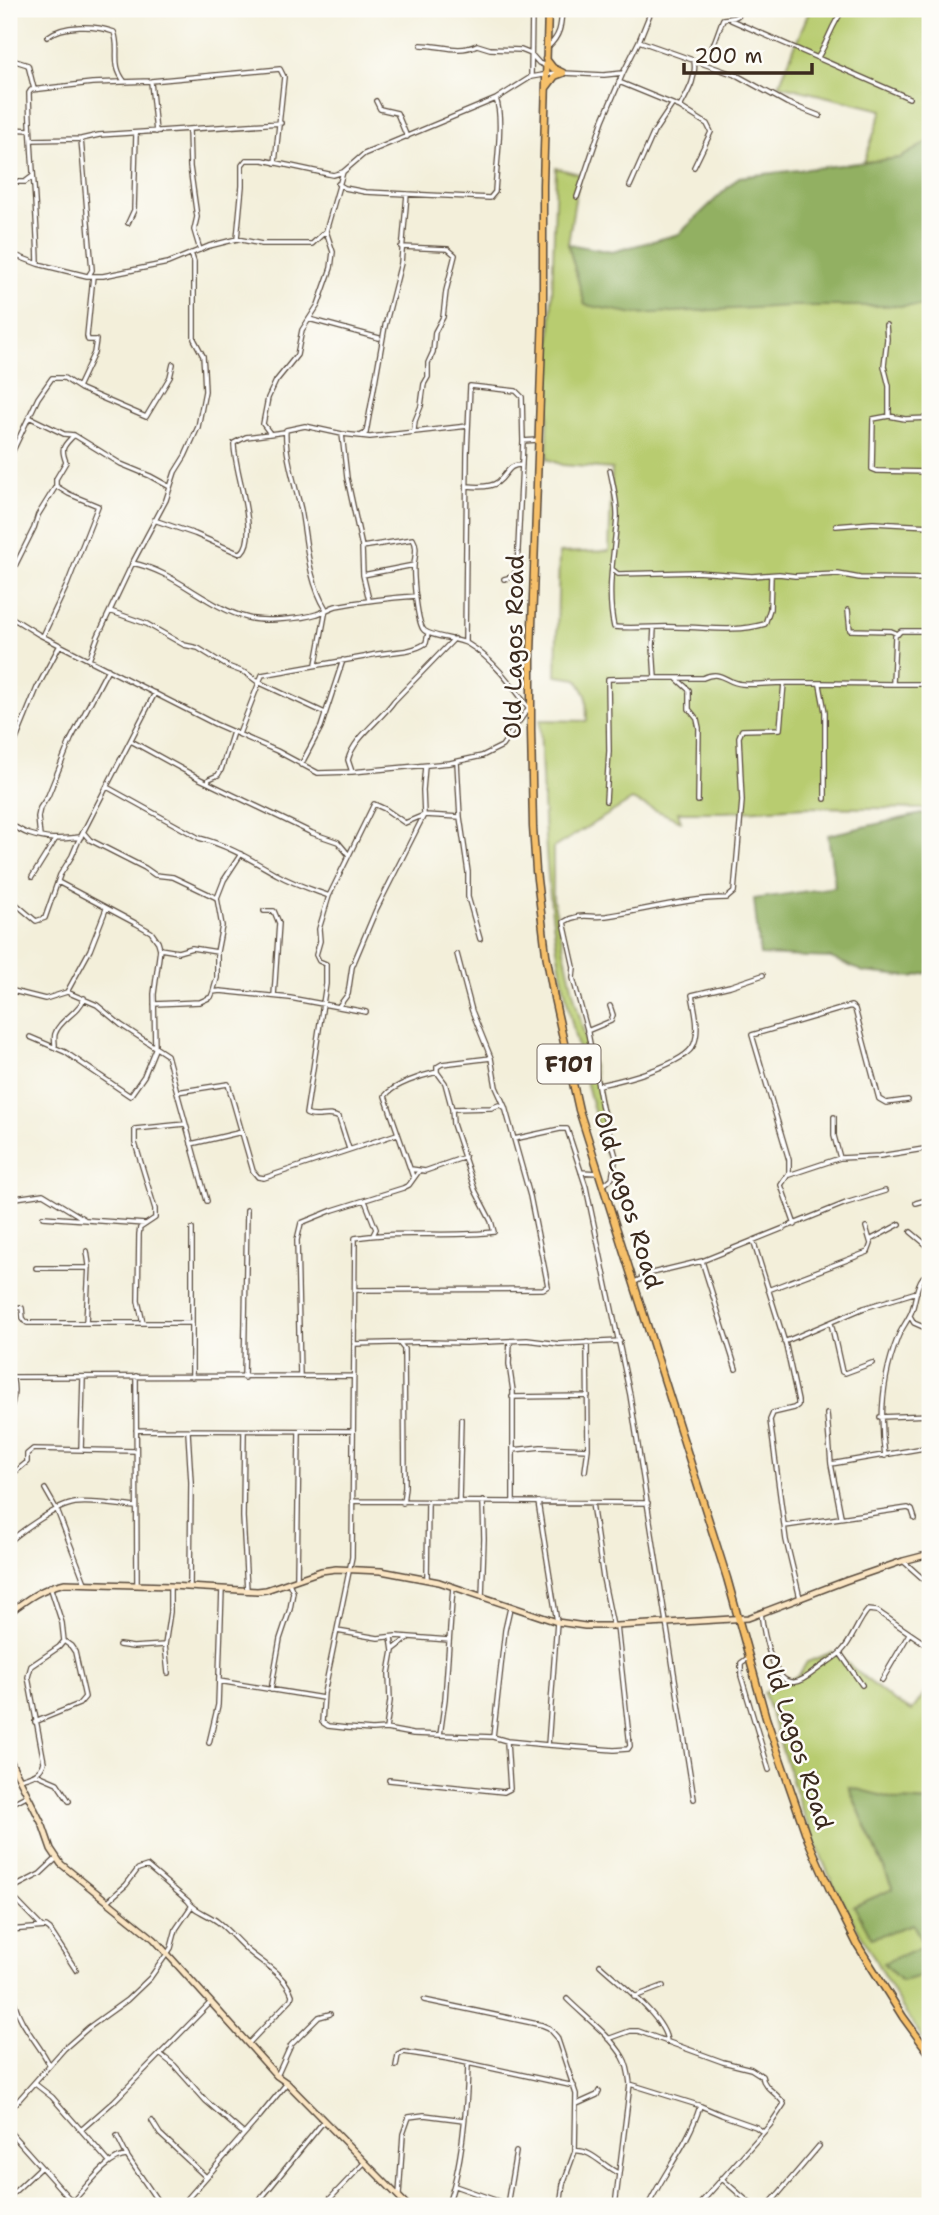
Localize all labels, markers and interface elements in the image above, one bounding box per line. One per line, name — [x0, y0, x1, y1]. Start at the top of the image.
scale bar — [684, 32, 811, 76]
text: 200 m — [694, 42, 763, 70]
street label: Old Lagos Road — [496, 554, 532, 740]
road number: F101 — [538, 1044, 600, 1084]
street label: Old Lagos Road — [586, 1107, 670, 1293]
street label: Old Lagos Road — [753, 1648, 841, 1834]

